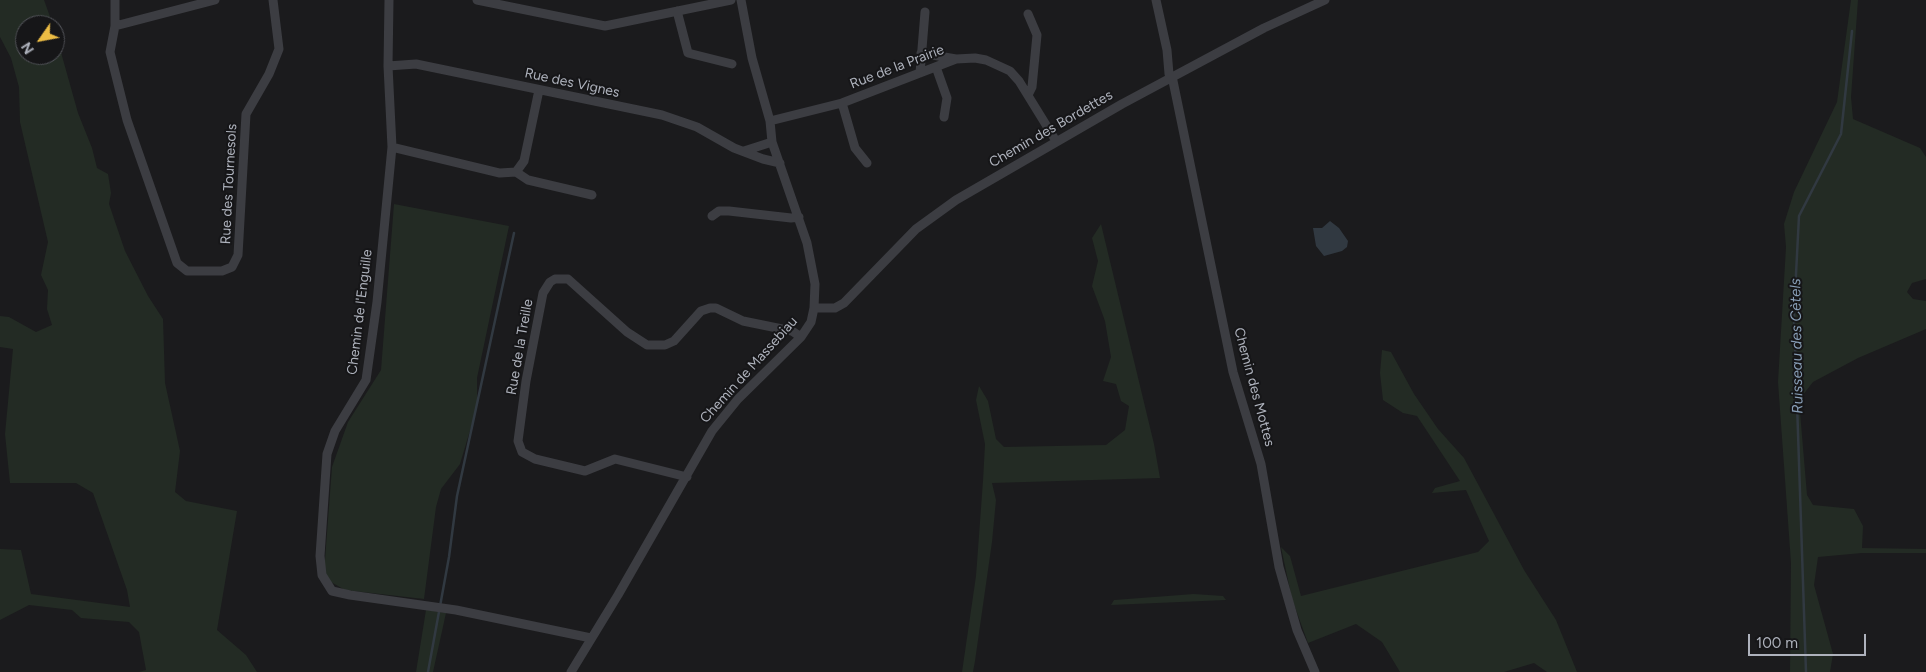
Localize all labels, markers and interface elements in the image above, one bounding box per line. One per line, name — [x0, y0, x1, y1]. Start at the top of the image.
north arrow — [15, 15, 65, 65]
text: N — [18, 39, 38, 57]
street label: Rue de la Prairie — [848, 41, 946, 93]
street label: Rue des Vignes — [523, 65, 621, 101]
street label: Chemin des Bordettes — [986, 87, 1116, 171]
street label: Rue des Tournesols — [217, 123, 241, 245]
street label: Chemin de l'Enguille — [344, 248, 376, 376]
water label: Ruisseau des Cètels — [1787, 278, 1807, 414]
street label: Rue de la Treille — [503, 298, 537, 396]
street label: Chemin de Massebiau — [697, 313, 801, 427]
street label: Chemin des Mottes — [1230, 326, 1278, 448]
scale bar — [1751, 624, 1868, 656]
text: 100 m — [1756, 634, 1798, 652]

